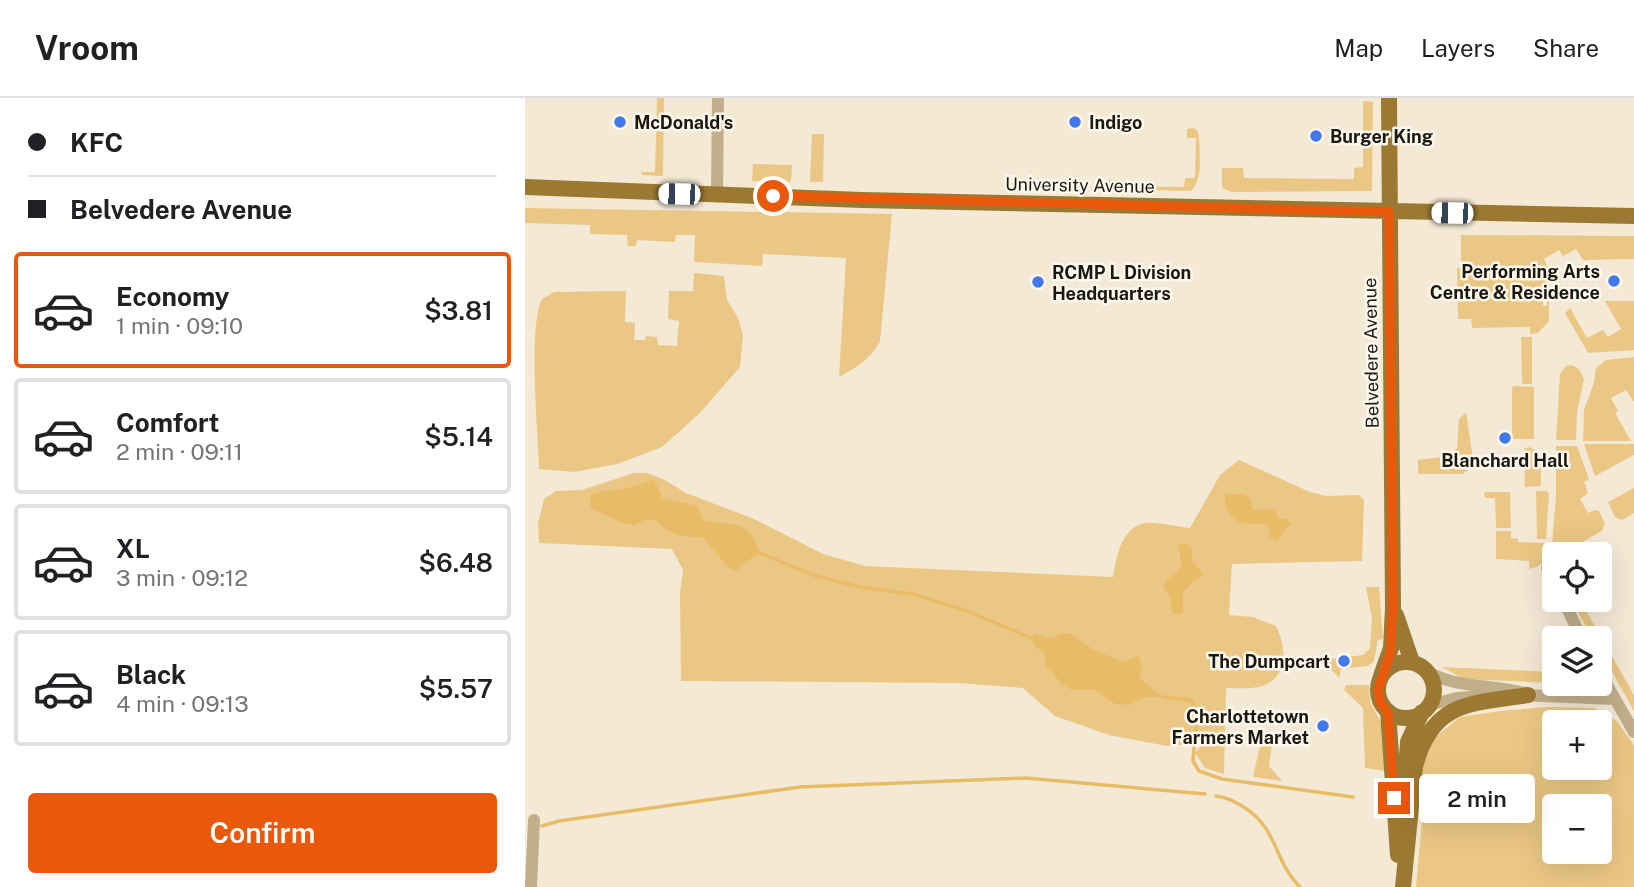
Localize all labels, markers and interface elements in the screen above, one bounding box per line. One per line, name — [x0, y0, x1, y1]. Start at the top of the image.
text: Vroom — [35, 29, 139, 67]
text: Map — [1334, 34, 1383, 62]
text: Layers — [1421, 34, 1495, 62]
text: Share — [1533, 34, 1599, 62]
place label: McDonald's — [634, 112, 733, 133]
place label: Indigo — [1089, 112, 1142, 133]
marker: McDonald's — [612, 114, 628, 130]
marker: Indigo — [1067, 114, 1083, 130]
place label: Burger King — [1330, 126, 1433, 147]
text: KFC — [70, 127, 123, 158]
marker: Burger King — [1308, 128, 1324, 144]
street label: University Avenue — [1005, 173, 1155, 197]
route start — [757, 180, 789, 212]
car — [658, 183, 701, 205]
text: Belvedere Avenue — [70, 194, 292, 225]
car — [1431, 202, 1474, 224]
place label: Performing Arts Centre & Residence — [1430, 261, 1600, 303]
place label: RCMP L Division Headquarters — [1052, 262, 1191, 304]
marker: Performing Arts Centre & Residence — [1606, 273, 1622, 289]
marker: RCMP L Division Headquarters — [1030, 274, 1046, 290]
street label: Belvedere Avenue — [1359, 278, 1383, 428]
icon: car — [32, 279, 95, 342]
text: Economy — [116, 281, 229, 312]
text: $3.81 — [424, 295, 493, 326]
text: 1 min · 09:10 — [116, 312, 243, 339]
icon: car — [32, 405, 95, 468]
text: Comfort — [116, 407, 219, 438]
text: $5.14 — [424, 421, 493, 452]
marker: Blanchard Hall — [1497, 430, 1513, 446]
text: 2 min · 09:11 — [116, 438, 243, 465]
place label: Blanchard Hall — [1441, 450, 1569, 471]
icon: car — [32, 531, 95, 594]
text: XL — [116, 533, 150, 564]
map controls — [1542, 542, 1612, 864]
button: locate — [1542, 542, 1612, 612]
text: $6.48 — [419, 547, 493, 578]
text: 3 min · 09:12 — [116, 564, 248, 591]
button: layers — [1542, 626, 1612, 696]
place label: The Dumpcart — [1208, 651, 1330, 672]
marker: The Dumpcart — [1336, 653, 1352, 669]
icon: car — [32, 657, 95, 720]
text: Black — [116, 659, 186, 690]
text: $5.57 — [419, 673, 493, 704]
text: 4 min · 09:13 — [116, 690, 249, 717]
place label: Charlottetown Farmers Market — [1172, 706, 1309, 748]
button: + — [1542, 710, 1612, 780]
marker: Charlottetown Farmers Market — [1315, 718, 1331, 734]
callout: 2 min — [1419, 774, 1534, 822]
route end — [1378, 782, 1410, 814]
text: 2 min — [1447, 785, 1507, 812]
button: Confirm — [28, 793, 497, 873]
button: − — [1542, 794, 1612, 864]

